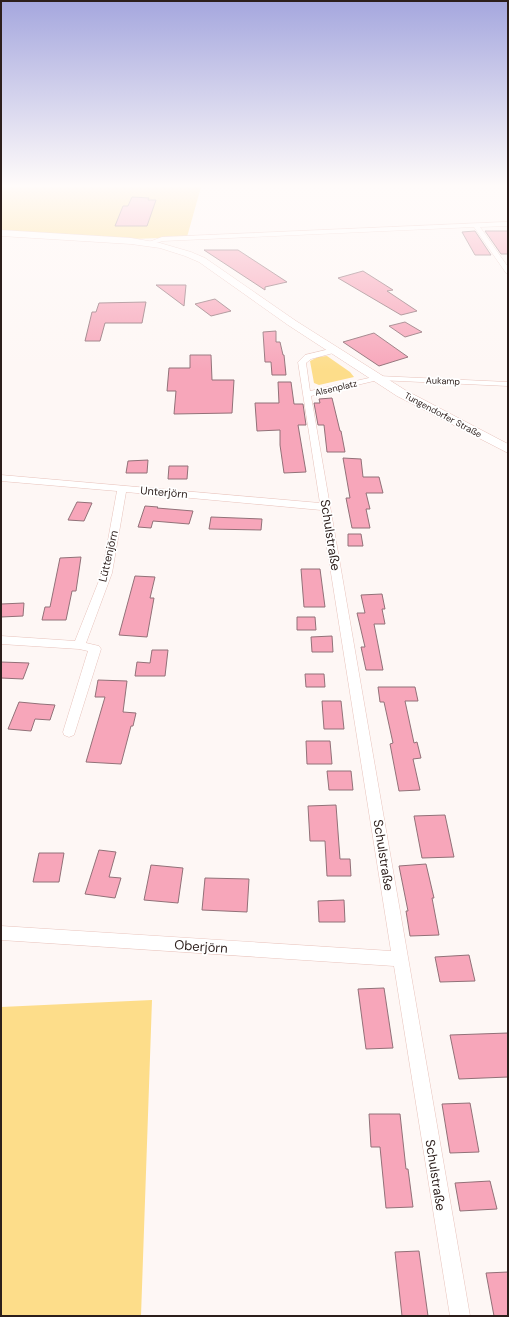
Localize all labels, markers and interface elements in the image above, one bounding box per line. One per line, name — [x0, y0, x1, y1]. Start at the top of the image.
street label: Aukamp — [426, 374, 461, 388]
street label: Alsenplatz — [314, 377, 358, 399]
street label: Tungendorfer Straße — [402, 390, 484, 440]
street label: Unterjörn — [140, 483, 188, 501]
street label: Schulstraße — [316, 498, 345, 572]
street label: Lüttenjörn — [95, 529, 121, 583]
street label: Schulstraße — [369, 818, 398, 892]
street label: Oberjörn — [174, 936, 228, 957]
street label: Schulstraße — [421, 1138, 450, 1212]

